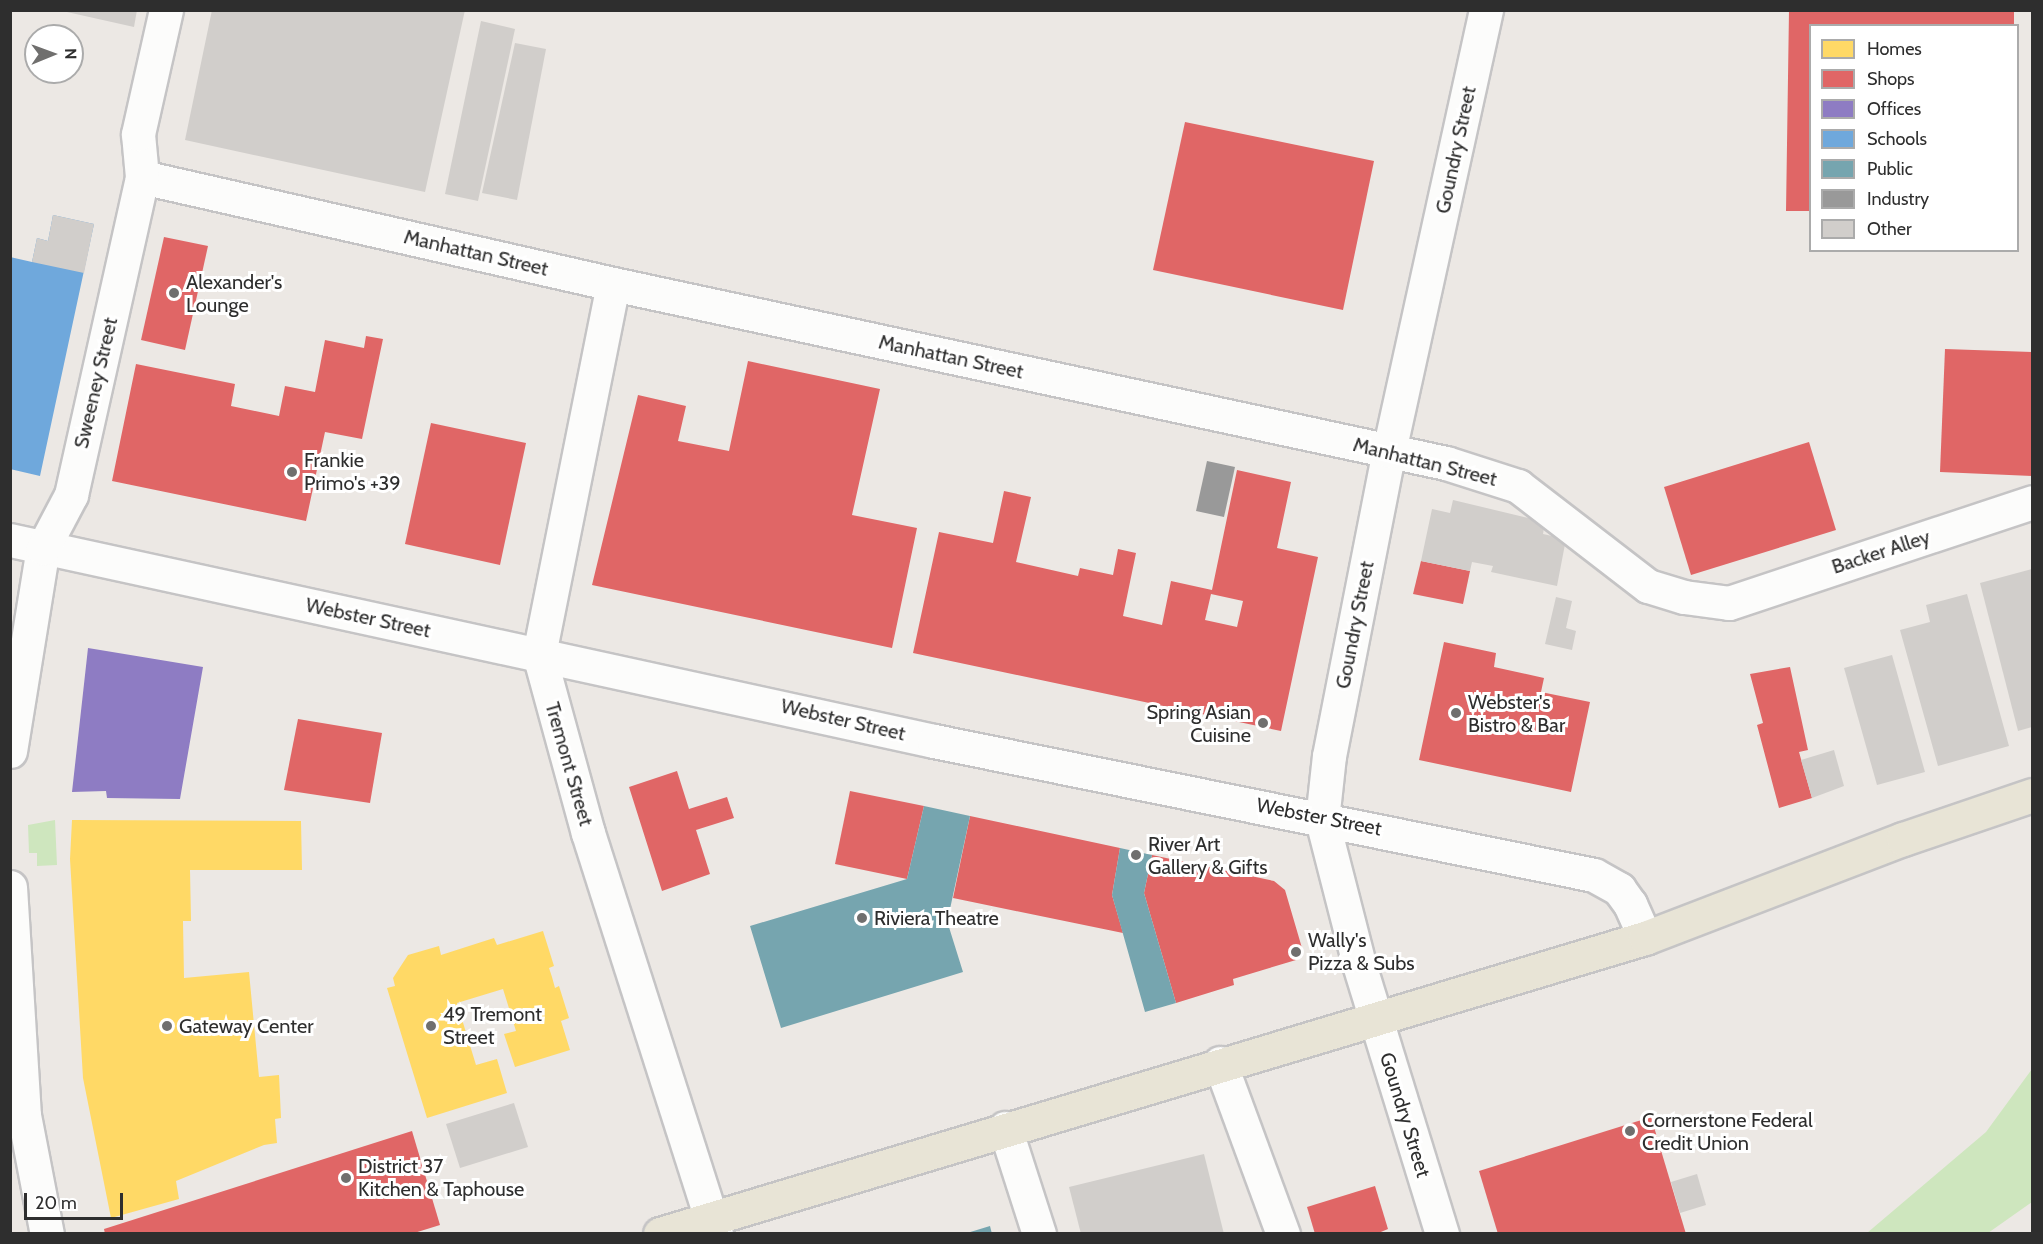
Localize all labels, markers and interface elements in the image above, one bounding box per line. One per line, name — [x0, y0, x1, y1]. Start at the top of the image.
north arrow — [24, 24, 84, 84]
legend — [1809, 24, 2019, 252]
text: Homes — [1867, 38, 1922, 60]
text: N — [61, 48, 80, 60]
text: Shops — [1867, 68, 1915, 90]
street label: Goundry Street — [1431, 84, 1481, 216]
text: Offices — [1867, 98, 1921, 120]
text: Schools — [1867, 128, 1927, 150]
text: Public — [1867, 158, 1913, 180]
text: Industry — [1867, 188, 1929, 210]
text: Other — [1867, 218, 1912, 240]
street label: Manhattan Street — [402, 225, 550, 281]
place label: Alexander's Lounge — [186, 270, 282, 317]
marker: Alexander's Lounge — [167, 286, 181, 300]
street label: Sweeney Street — [69, 315, 123, 451]
street label: Manhattan Street — [876, 330, 1026, 384]
street label: Manhattan Street — [1351, 433, 1499, 491]
place label: Frankie Primo's +39 — [304, 448, 401, 495]
marker: Frankie Primo's +39 — [285, 465, 299, 479]
street label: Backer Alley — [1829, 525, 1933, 579]
street label: Goundry Street — [1331, 559, 1379, 691]
street label: Webster Street — [303, 593, 433, 643]
place label: Webster's Bistro & Bar — [1468, 690, 1565, 737]
street label: Webster Street — [778, 694, 908, 746]
street label: Tremont Street — [540, 699, 598, 829]
place label: Spring Asian Cuisine — [1146, 700, 1251, 747]
marker: Webster's Bistro & Bar — [1449, 706, 1463, 720]
marker: Spring Asian Cuisine — [1256, 716, 1270, 730]
street label: Webster Street — [1254, 793, 1384, 841]
place label: River Art Gallery & Gifts — [1148, 832, 1267, 879]
marker: River Art Gallery & Gifts — [1129, 848, 1143, 862]
place label: Riviera Theatre — [874, 906, 999, 930]
marker: Riviera Theatre — [855, 911, 869, 925]
place label: Wally's Pizza & Subs — [1308, 928, 1415, 975]
marker: Wally's Pizza & Subs — [1289, 945, 1303, 959]
place label: 49 Tremont Street — [443, 1002, 542, 1049]
place label: Gateway Center — [179, 1014, 313, 1038]
marker: Gateway Center — [160, 1019, 174, 1033]
marker: 49 Tremont Street — [424, 1019, 438, 1033]
street label: Goundry Street — [1375, 1050, 1435, 1180]
place label: Cornerstone Federal Credit Union — [1642, 1108, 1813, 1155]
marker: Cornerstone Federal Credit Union — [1623, 1124, 1637, 1138]
place label: District 37 Kitchen & Taphouse — [358, 1154, 524, 1201]
marker: District 37 Kitchen & Taphouse — [339, 1171, 353, 1185]
scale bar — [27, 1181, 126, 1219]
text: 20 m — [35, 1192, 77, 1214]

